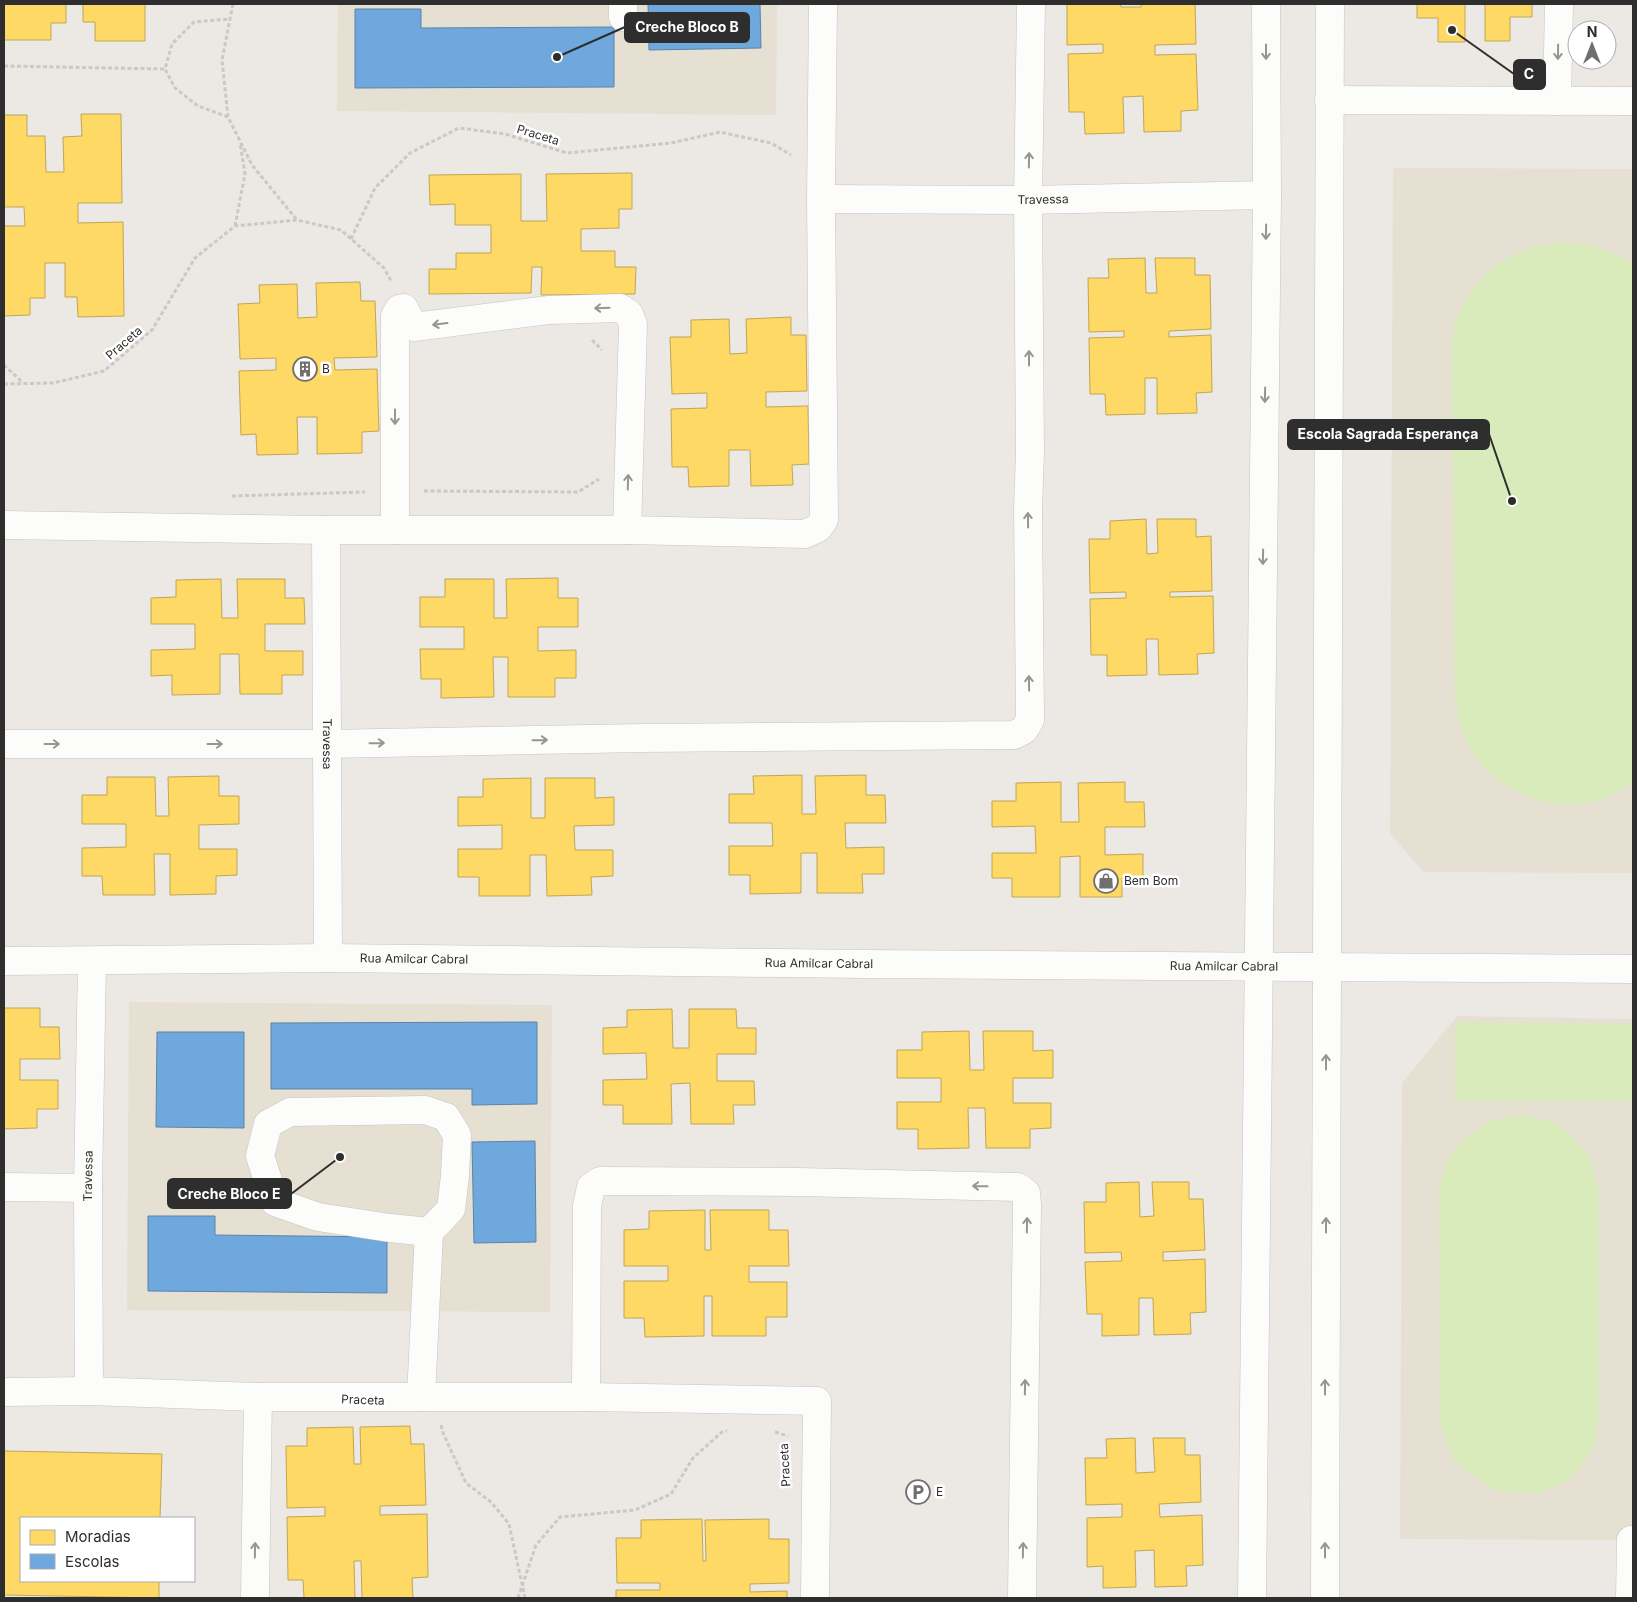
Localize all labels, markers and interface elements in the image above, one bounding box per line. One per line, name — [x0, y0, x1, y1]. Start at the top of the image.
callout: Creche Bloco B — [625, 13, 749, 42]
text: Creche Bloco B — [635, 18, 739, 35]
north arrow — [1567, 20, 1617, 70]
text: N — [1587, 23, 1597, 40]
one-way arrow — [1261, 44, 1271, 60]
one-way arrow — [1553, 44, 1563, 60]
callout: C — [1514, 60, 1545, 89]
text: C — [1524, 65, 1534, 82]
street label: Praceta — [515, 121, 561, 148]
one-way arrow — [1024, 152, 1034, 168]
street label: Travessa — [1017, 191, 1069, 207]
one-way arrow — [1262, 224, 1271, 240]
one-way arrow — [594, 304, 610, 313]
one-way arrow — [433, 319, 449, 329]
street label: Praceta — [102, 323, 145, 363]
one-way arrow — [1024, 350, 1034, 366]
building icon: B — [292, 356, 318, 382]
place label: B — [322, 361, 330, 376]
one-way arrow — [1260, 386, 1270, 403]
one-way arrow — [390, 408, 400, 425]
callout: Escola Sagrada Esperança — [1288, 420, 1489, 449]
text: Escola Sagrada Esperança — [1298, 425, 1478, 442]
one-way arrow — [624, 474, 633, 490]
one-way arrow — [1023, 512, 1033, 528]
one-way arrow — [1258, 549, 1268, 565]
one-way arrow — [1025, 675, 1034, 691]
street label: Travessa — [320, 718, 335, 770]
one-way arrow — [532, 735, 548, 745]
one-way arrow — [44, 739, 60, 749]
one-way arrow — [206, 739, 223, 749]
one-way arrow — [369, 739, 385, 748]
shop icon: Bem Bom — [1093, 868, 1119, 894]
place label: Bem Bom — [1124, 873, 1178, 888]
street label: Rua Amilcar Cabral — [360, 950, 468, 967]
street label: Rua Amilcar Cabral — [765, 955, 873, 971]
street label: Rua Amilcar Cabral — [1170, 958, 1278, 974]
one-way arrow — [1321, 1054, 1331, 1070]
street label: Travessa — [80, 1150, 96, 1202]
callout: Creche Bloco E — [168, 1179, 291, 1208]
one-way arrow — [972, 1181, 988, 1191]
text: Creche Bloco E — [178, 1185, 280, 1202]
one-way arrow — [1022, 1217, 1032, 1233]
one-way arrow — [1321, 1217, 1331, 1233]
one-way arrow — [1020, 1379, 1030, 1396]
one-way arrow — [1321, 1379, 1330, 1395]
street label: Praceta — [341, 1391, 385, 1408]
street label: Praceta — [776, 1443, 793, 1487]
parking icon: E — [905, 1479, 931, 1505]
place label: E — [936, 1484, 943, 1499]
legend — [20, 1517, 195, 1582]
text: Moradias — [65, 1527, 131, 1546]
one-way arrow — [251, 1542, 260, 1558]
one-way arrow — [1018, 1542, 1027, 1558]
one-way arrow — [1320, 1542, 1330, 1558]
text: Escolas — [65, 1552, 120, 1571]

